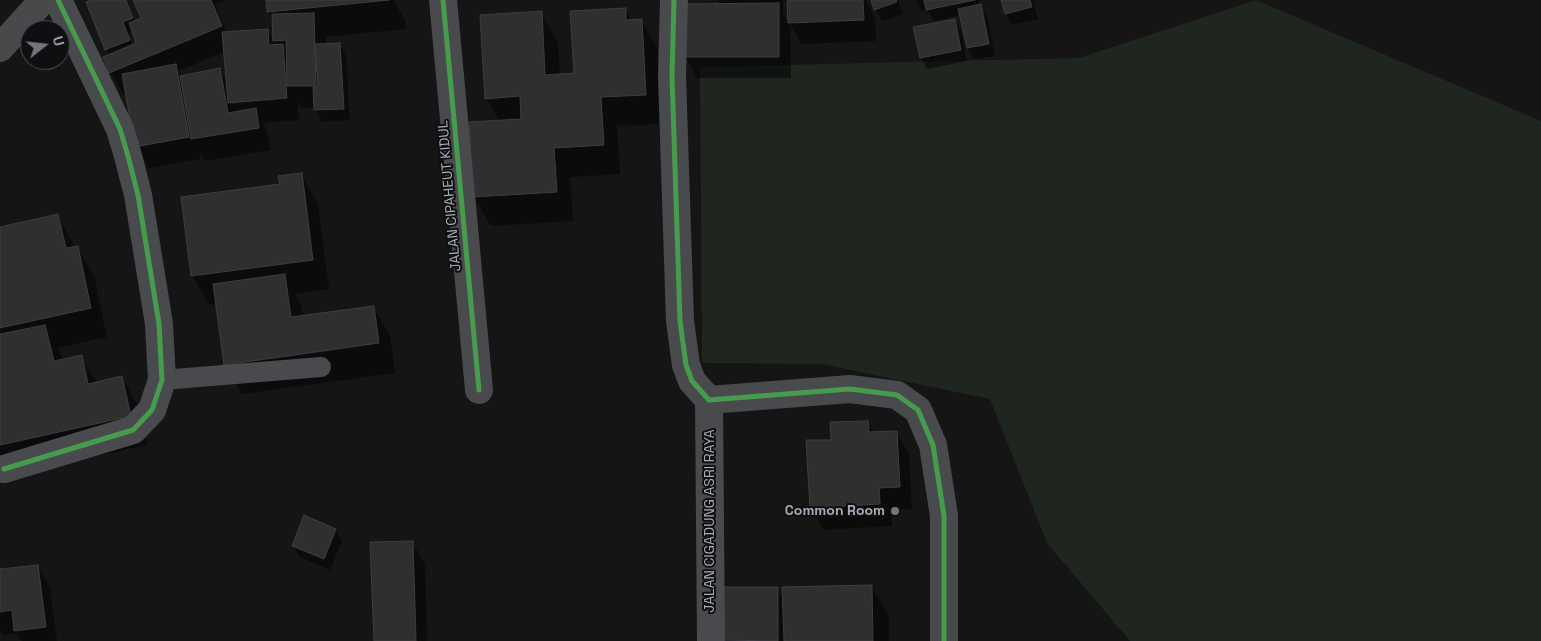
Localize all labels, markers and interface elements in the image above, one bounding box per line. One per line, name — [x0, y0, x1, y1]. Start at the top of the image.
north arrow — [20, 20, 70, 70]
text: U — [49, 34, 68, 48]
street label: JALAN CIPAHEUT KIDUL — [435, 120, 465, 272]
street label: JALAN CIGADUNG ASRI RAYA — [702, 429, 718, 613]
place label: Common Room — [785, 503, 885, 519]
marker: Common Room — [889, 505, 901, 517]

